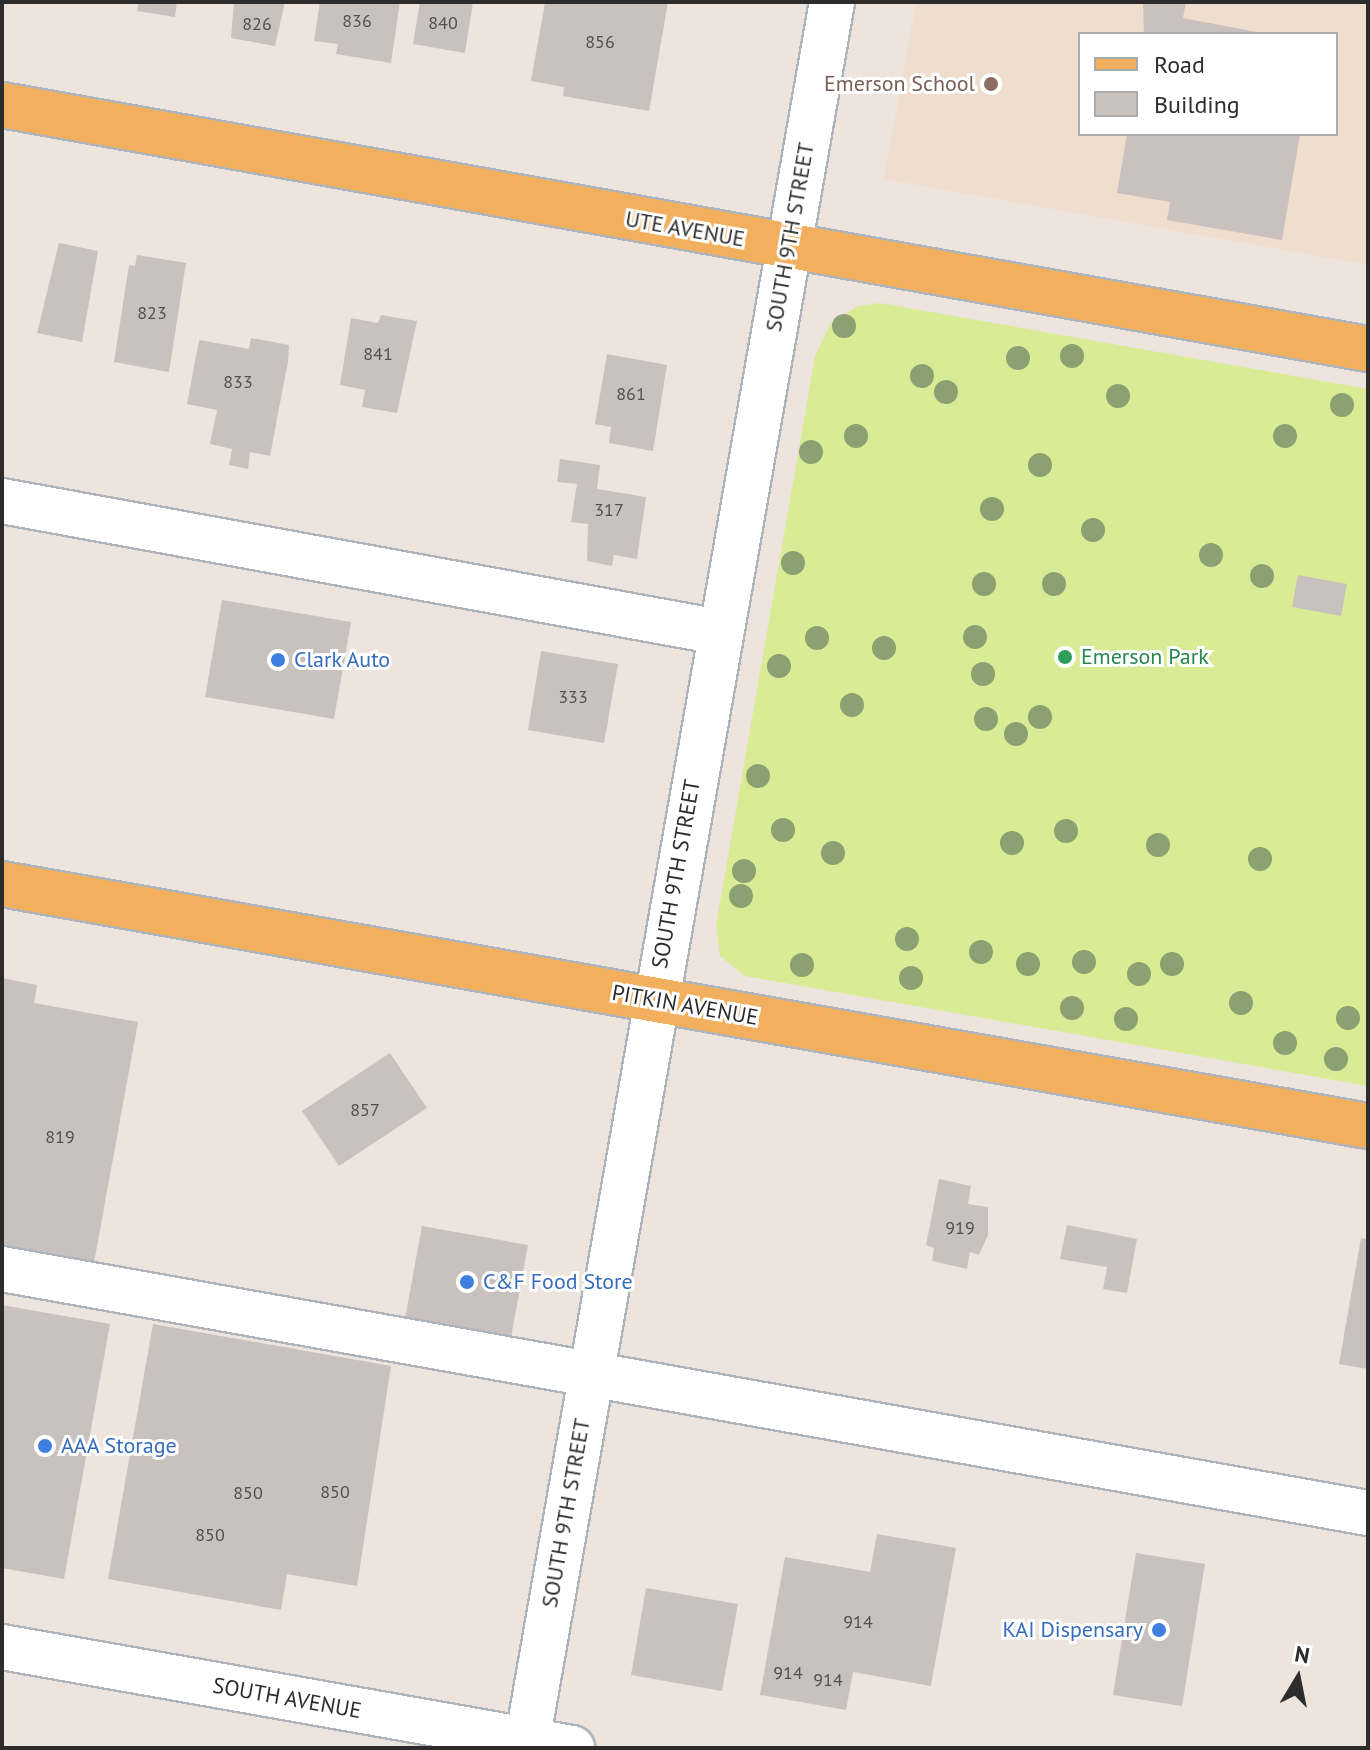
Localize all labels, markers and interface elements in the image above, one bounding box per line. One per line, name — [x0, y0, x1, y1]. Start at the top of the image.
house number: 836 — [342, 10, 372, 32]
house number: 840 — [428, 12, 458, 34]
house number: 826 — [242, 13, 272, 35]
house number: 856 — [585, 31, 615, 53]
legend — [1078, 32, 1338, 136]
text: Road — [1154, 49, 1205, 80]
place label: Emerson School — [824, 71, 975, 97]
marker: Emerson School — [982, 75, 1000, 93]
text: Building — [1154, 89, 1240, 120]
street label: SOUTH 9TH STREET — [760, 140, 820, 334]
street label: UTE AVENUE — [623, 205, 747, 253]
house number: 823 — [137, 302, 167, 324]
house number: 841 — [363, 343, 393, 365]
house number: 833 — [223, 371, 253, 393]
house number: 861 — [616, 383, 646, 405]
house number: 317 — [594, 499, 624, 521]
place label: Emerson Park — [1081, 644, 1209, 670]
place label: Clark Auto — [294, 647, 392, 673]
marker: Emerson Park — [1056, 648, 1074, 666]
marker: Clark Auto — [269, 651, 287, 669]
house number: 333 — [558, 686, 588, 708]
street label: SOUTH 9TH STREET — [646, 777, 706, 971]
street label: PITKIN AVENUE — [610, 979, 760, 1031]
house number: 857 — [350, 1099, 380, 1121]
house number: 819 — [45, 1126, 75, 1148]
house number: 919 — [945, 1217, 975, 1239]
place label: C&F Food Store — [483, 1269, 633, 1295]
marker: C&F Food Store — [458, 1273, 476, 1291]
street label: SOUTH 9TH STREET — [536, 1416, 596, 1610]
place label: AAA Storage — [61, 1433, 178, 1459]
marker: AAA Storage — [36, 1437, 54, 1455]
house number: 850 — [320, 1481, 350, 1503]
house number: 850 — [233, 1482, 263, 1504]
house number: 850 — [195, 1524, 225, 1546]
house number: 914 — [843, 1611, 873, 1633]
place label: KAI Dispensary — [1003, 1617, 1143, 1643]
marker: KAI Dispensary — [1150, 1621, 1168, 1639]
north arrow — [1258, 1638, 1338, 1718]
text: N — [1293, 1639, 1312, 1669]
house number: 914 — [773, 1662, 803, 1684]
house number: 914 — [813, 1669, 843, 1691]
street label: SOUTH AVENUE — [210, 1672, 364, 1724]

